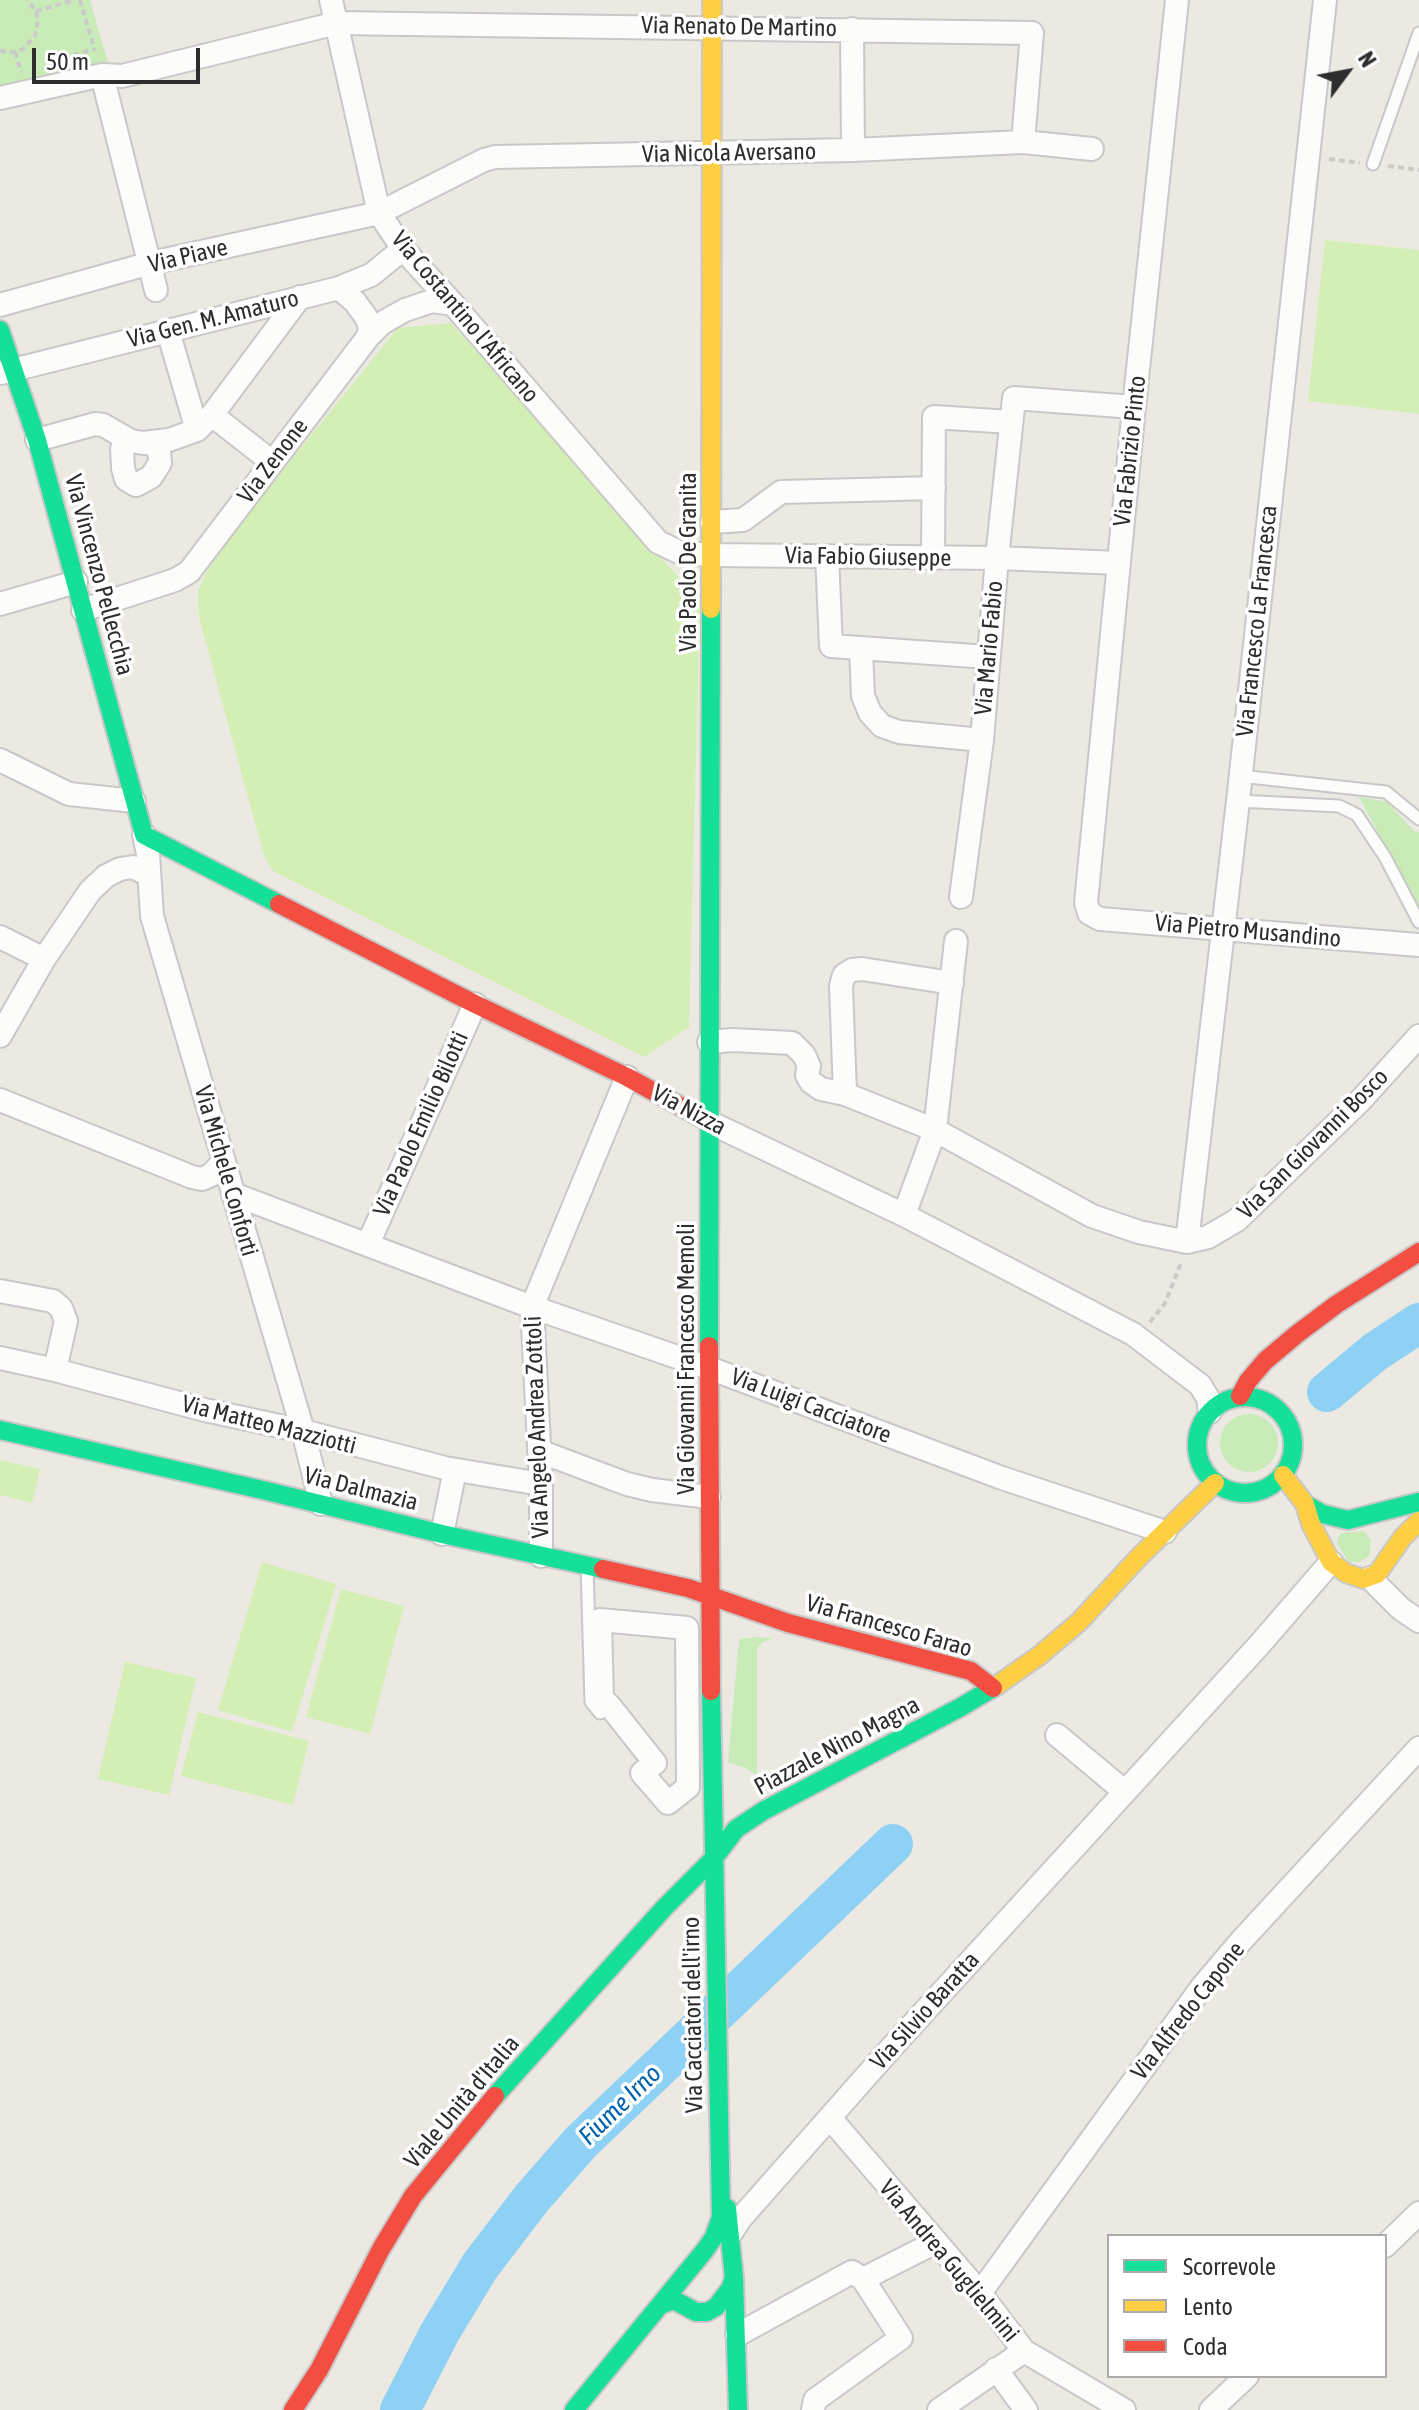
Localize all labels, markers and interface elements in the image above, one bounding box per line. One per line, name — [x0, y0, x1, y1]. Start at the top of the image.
street label: Via Renato De Martino — [641, 11, 837, 43]
scale bar — [36, 32, 204, 82]
north arrow — [1307, 32, 1387, 112]
text: N — [1353, 47, 1382, 72]
text: 50 m — [46, 48, 89, 75]
street label: Via Nicola Aversano — [642, 137, 816, 169]
street label: Via Costantino l'Africano — [385, 225, 545, 409]
street label: Via Piave — [146, 233, 230, 279]
street label: Via Gen. M. Amaturo — [124, 284, 302, 354]
street label: Via Fabrizio Pinto — [1108, 374, 1152, 528]
street label: Via Zenone — [232, 413, 314, 509]
street label: Via Vincenzo Pellecchia — [58, 471, 140, 679]
street label: Via Paolo De Granita — [674, 472, 702, 652]
street label: Via Francesco La Francesca — [1231, 504, 1283, 738]
street label: Via Fabio Giuseppe — [785, 541, 951, 573]
street label: Via Mario Fabio — [969, 580, 1009, 716]
street label: Via Pietro Musandino — [1154, 909, 1342, 953]
street label: Via Paolo Emilio Bilotti — [367, 1027, 475, 1221]
street label: Via San Giovanni Bosco — [1232, 1063, 1394, 1225]
street label: Via Nizza — [647, 1079, 731, 1141]
street label: Via Michele Conforti — [188, 1082, 264, 1260]
street label: Via Giovanni Francesco Memoli — [672, 1223, 700, 1495]
street label: Via Angelo Andrea Zottoli — [519, 1315, 555, 1539]
street label: Via Luigi Cacciatore — [727, 1362, 895, 1450]
street label: Via Matteo Mazziotti — [179, 1389, 359, 1461]
street label: Via Dalmazia — [301, 1461, 421, 1517]
street label: Via Francesco Farao — [803, 1589, 975, 1663]
street label: Piazzale Nino Magna — [749, 1690, 925, 1802]
street label: Via Cacciatori dell'irno — [677, 1917, 709, 2113]
street label: Via Alfredo Capone — [1125, 1936, 1251, 2086]
street label: Via Silvio Baratta — [865, 1946, 985, 2076]
street label: Viale Unità d'Italia — [398, 2030, 526, 2174]
water label: Fiume Irno — [572, 2058, 668, 2152]
street label: Via Andrea Guglielmini — [873, 2174, 1025, 2348]
legend — [1107, 2234, 1387, 2378]
text: Scorrevole — [1183, 2253, 1276, 2280]
text: Lento — [1183, 2293, 1233, 2320]
text: Coda — [1183, 2333, 1228, 2360]

